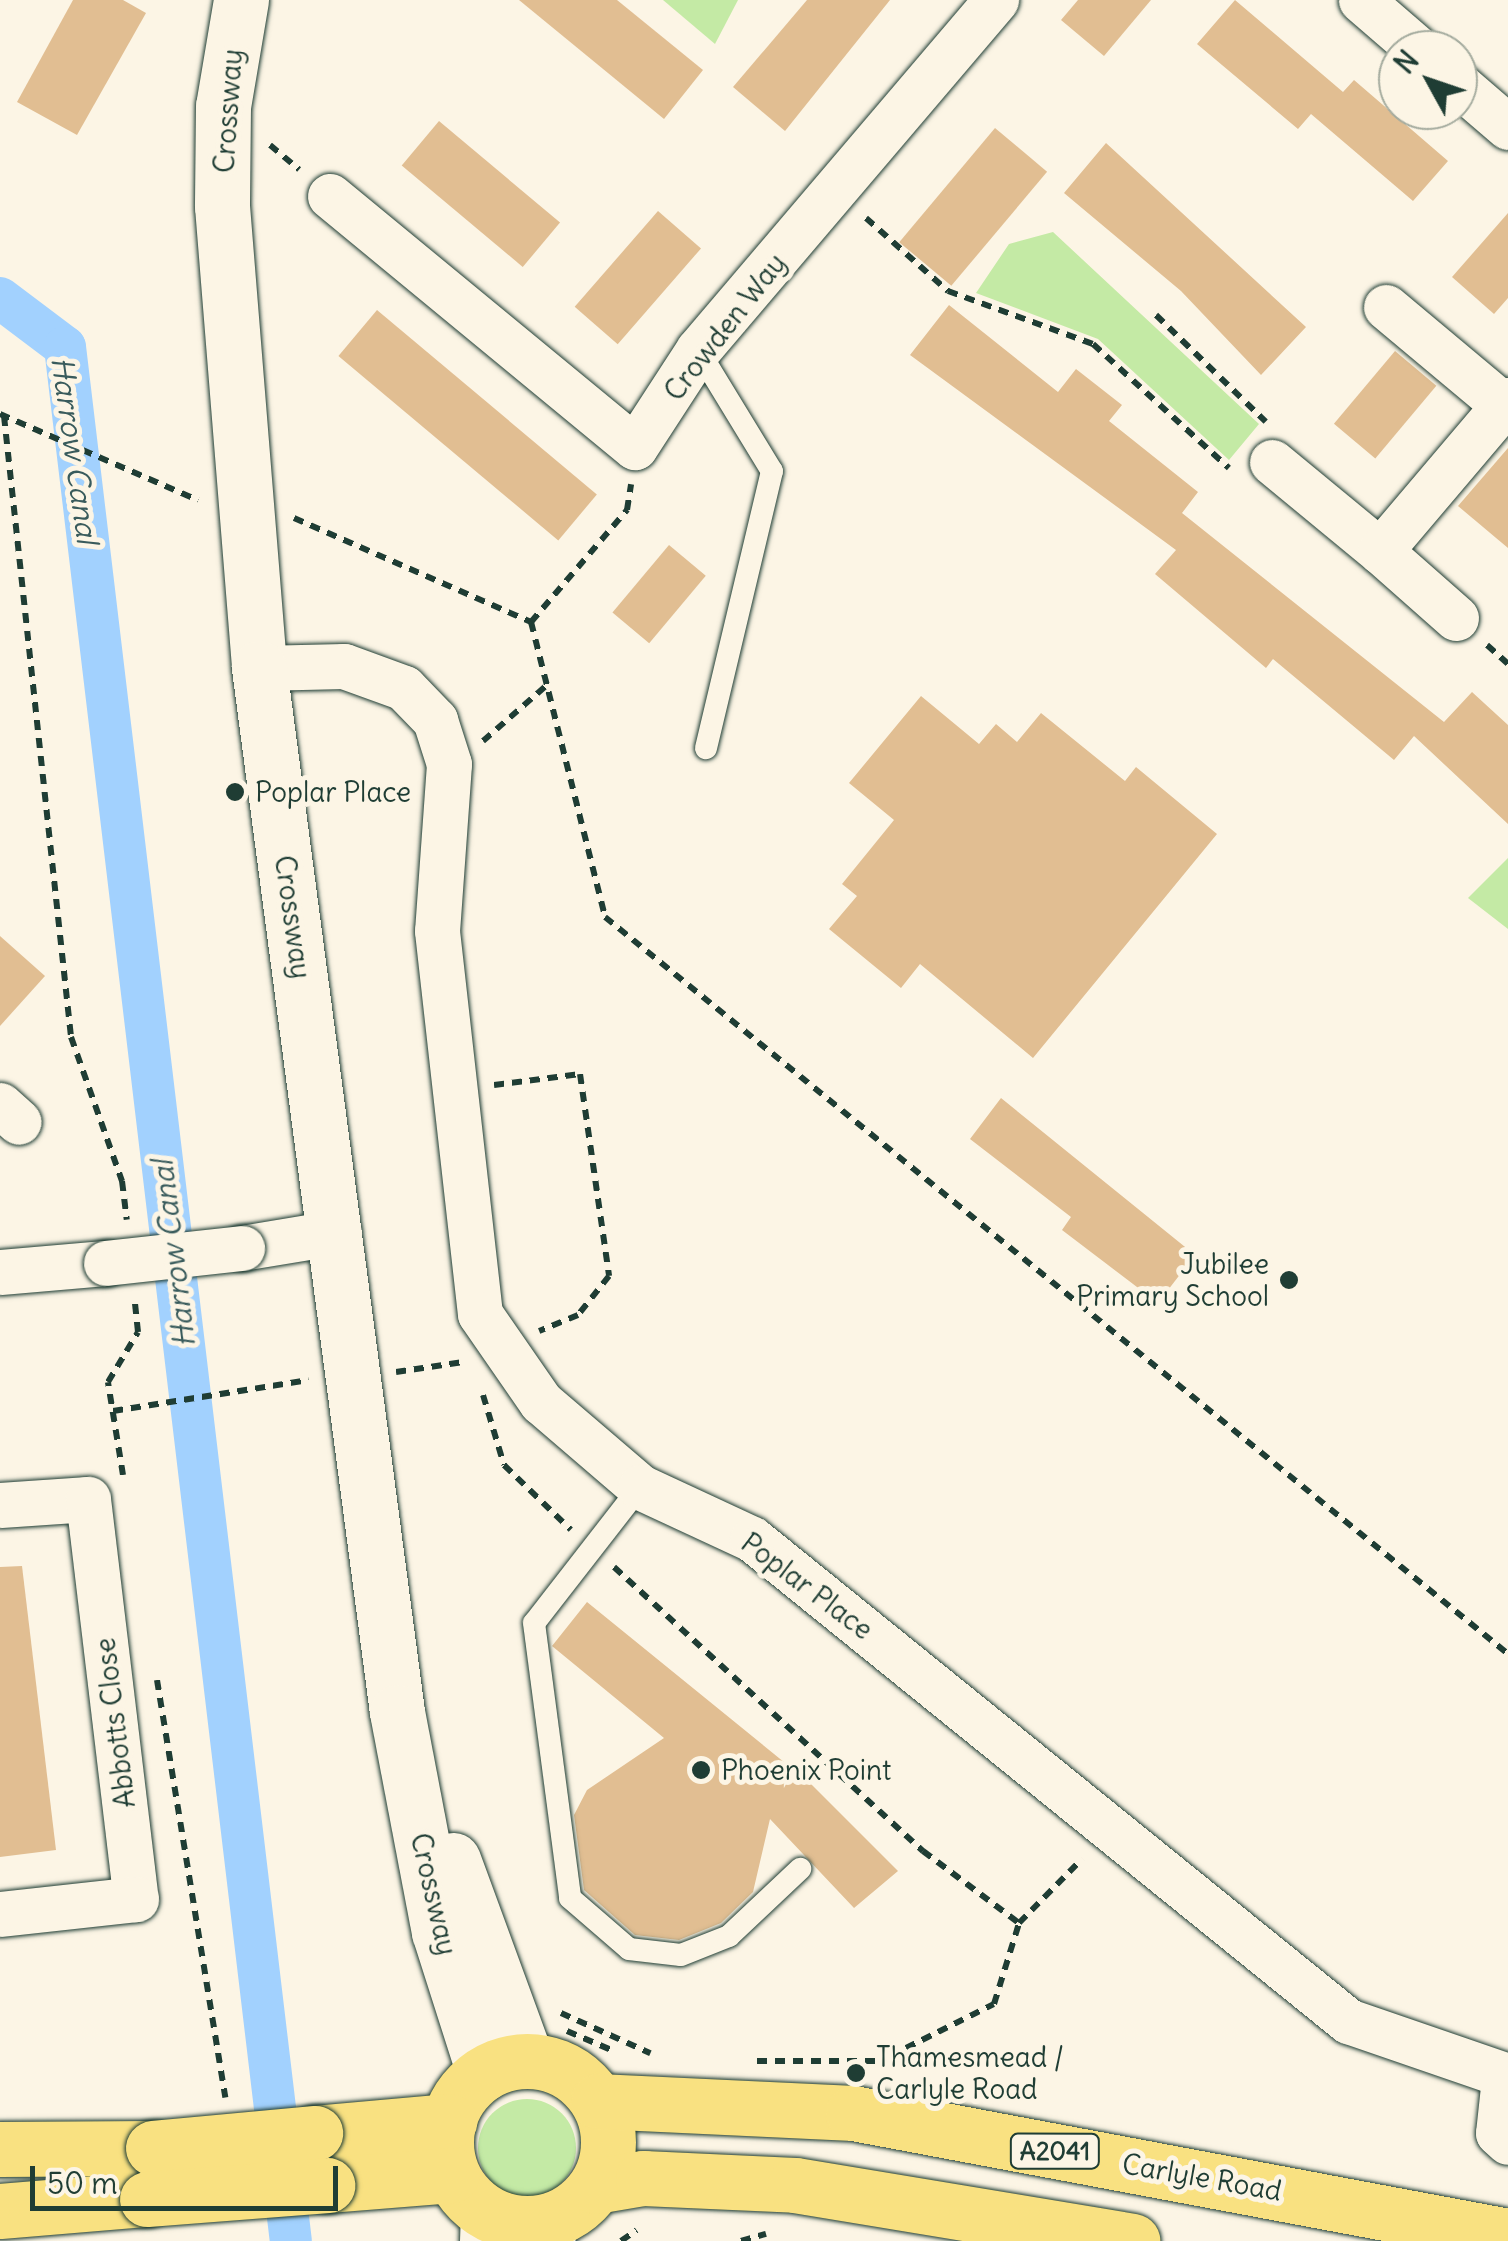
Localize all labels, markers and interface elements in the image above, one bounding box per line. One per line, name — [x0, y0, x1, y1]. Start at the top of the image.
north arrow — [1378, 30, 1478, 130]
text: N — [1387, 43, 1427, 81]
street label: Crossway — [207, 48, 249, 174]
street label: Crowden Way — [657, 247, 793, 407]
water label: Harrow Canal — [44, 354, 106, 546]
place label: Poplar Place — [255, 775, 411, 809]
marker: Poplar Place — [224, 781, 246, 803]
street label: Crossway — [268, 853, 318, 981]
water label: Harrow Canal — [144, 1158, 202, 1350]
place label: Jubilee Primary School — [1076, 1247, 1269, 1313]
marker: Jubilee Primary School — [1278, 1269, 1300, 1291]
street label: Poplar Place — [735, 1526, 879, 1646]
street label: Abbotts Close — [88, 1636, 142, 1810]
place label: Phoenix Point — [721, 1753, 891, 1787]
marker: Phoenix Point — [690, 1759, 712, 1781]
street label: Crossway — [404, 1830, 464, 1958]
place label: Thamesmead / Carlyle Road — [876, 2040, 1064, 2106]
marker: Thamesmead / Carlyle Road — [845, 2062, 867, 2084]
road number: A2041 — [1008, 2131, 1102, 2171]
scale bar — [35, 2146, 342, 2208]
street label: Carlyle Road — [1120, 2146, 1284, 2208]
text: 50 m — [47, 2164, 117, 2202]

